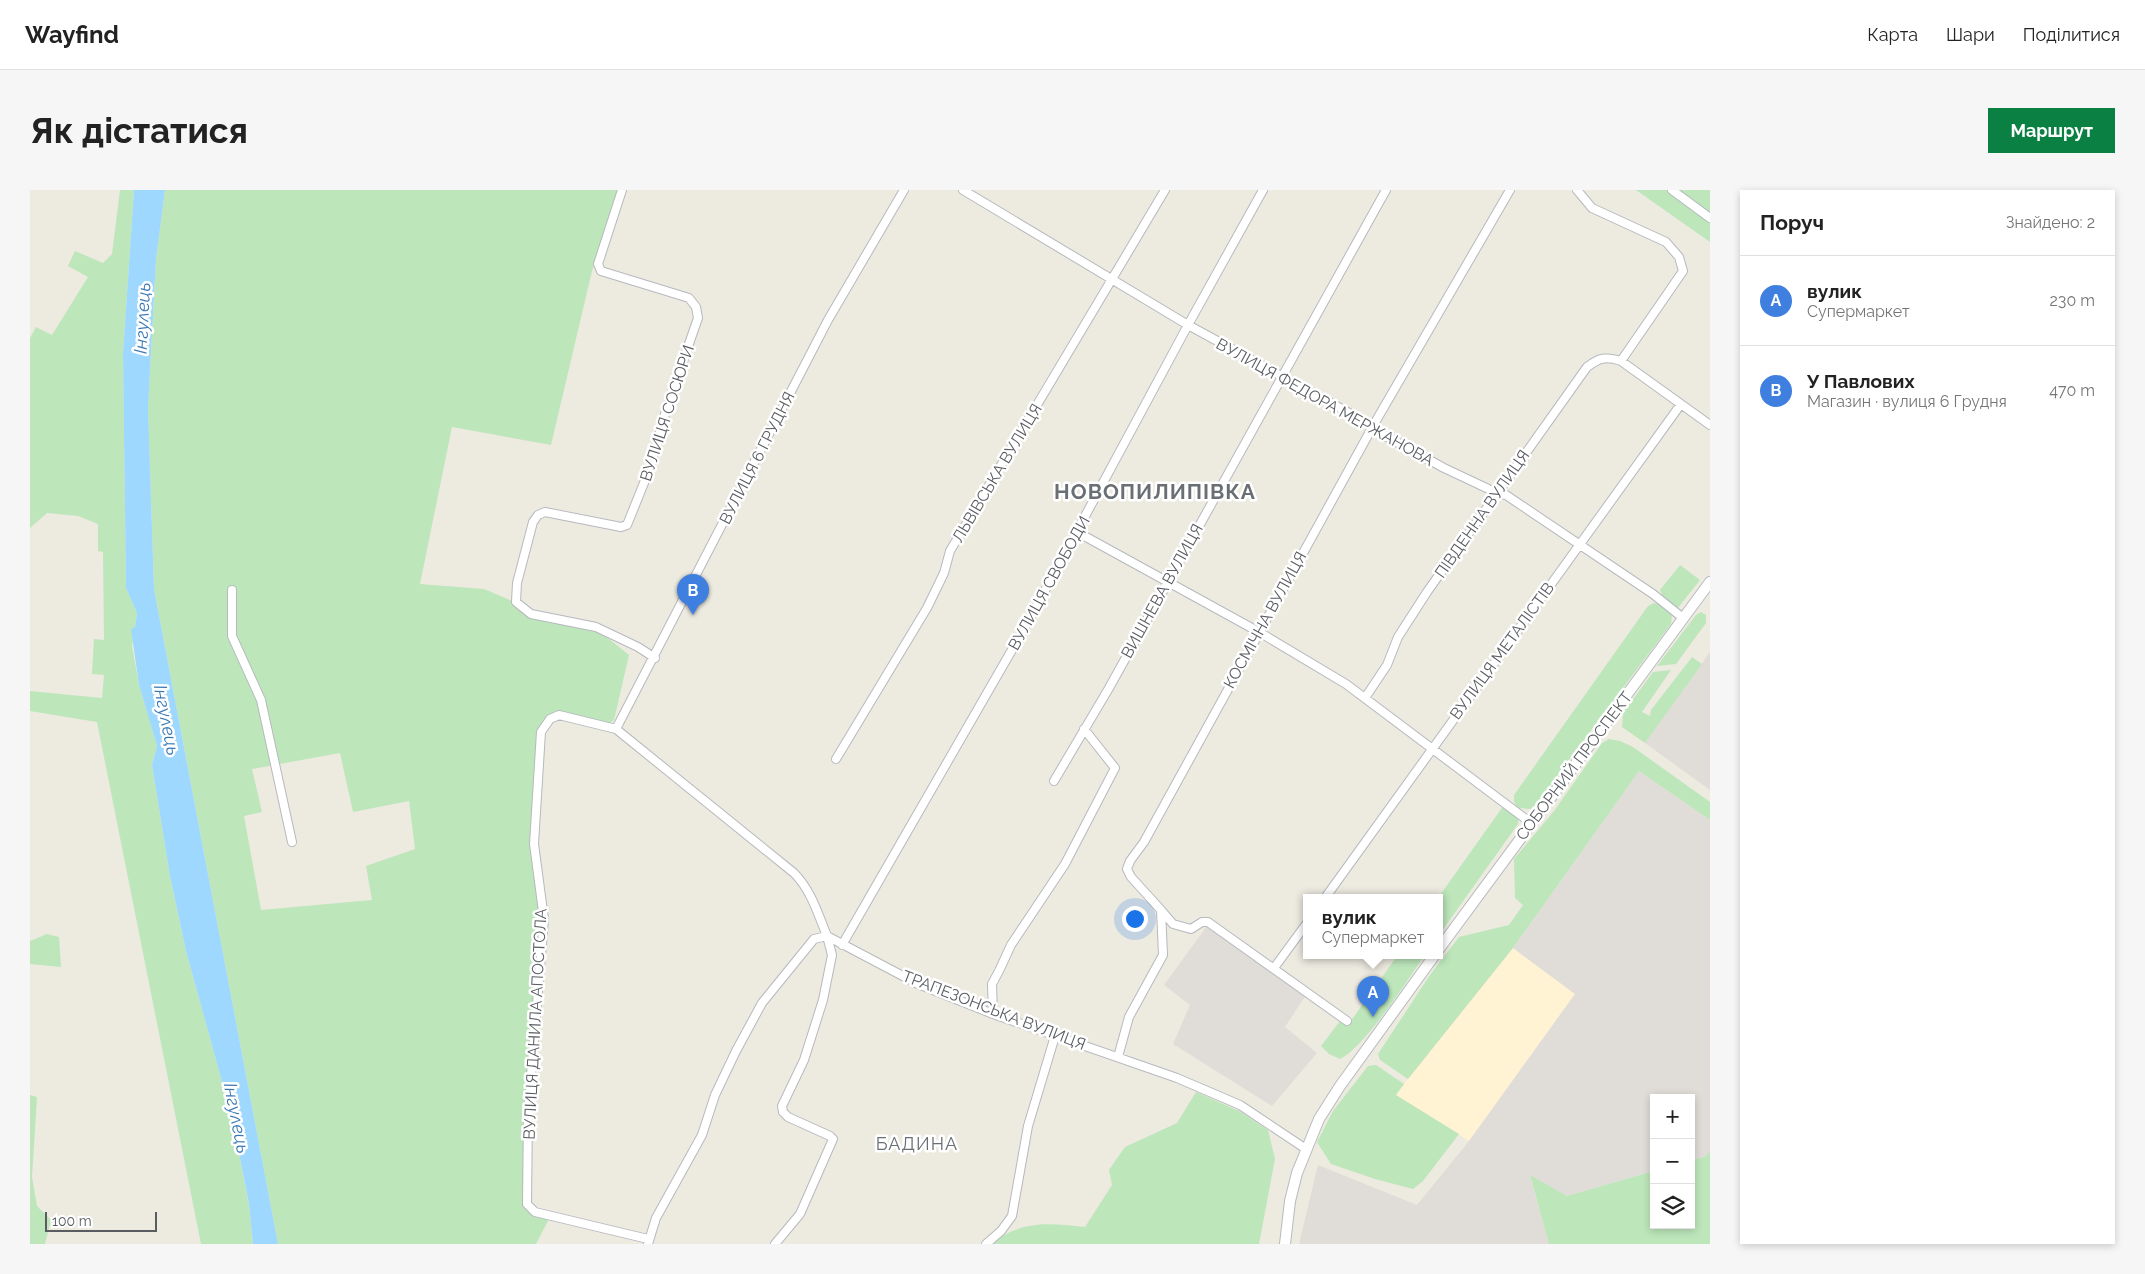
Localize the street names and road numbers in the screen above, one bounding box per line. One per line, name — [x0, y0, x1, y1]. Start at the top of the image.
street label: ВУЛИЦЯ ФЕДОРА МЕРЖАНОВА — [1213, 334, 1437, 470]
street label: ВУЛИЦЯ СОСЮРИ — [636, 343, 698, 483]
street label: ВУЛИЦЯ 6 ГРУДНЯ — [715, 389, 799, 527]
street label: ЛЬВІВСЬКА ВУЛИЦЯ — [948, 400, 1046, 546]
street label: ПІВДЕННА ВУЛИЦЯ — [1431, 446, 1533, 582]
street label: ВУЛИЦЯ СВОБОДИ — [1004, 513, 1094, 653]
street label: ВИШНЕВА ВУЛИЦЯ — [1117, 521, 1207, 661]
street label: КОСМІЧНА ВУЛИЦЯ — [1220, 548, 1310, 692]
street label: ВУЛИЦЯ МЕТАЛІСТІВ — [1446, 579, 1558, 723]
street label: СОБОРНИЙ ПРОСПЕКТ — [1512, 688, 1636, 844]
street label: ВУЛИЦЯ ДАНИЛА АПОСТОЛА — [519, 908, 551, 1140]
street label: ТРАПЕЗОНСЬКА ВУЛИЦЯ — [900, 966, 1088, 1054]

